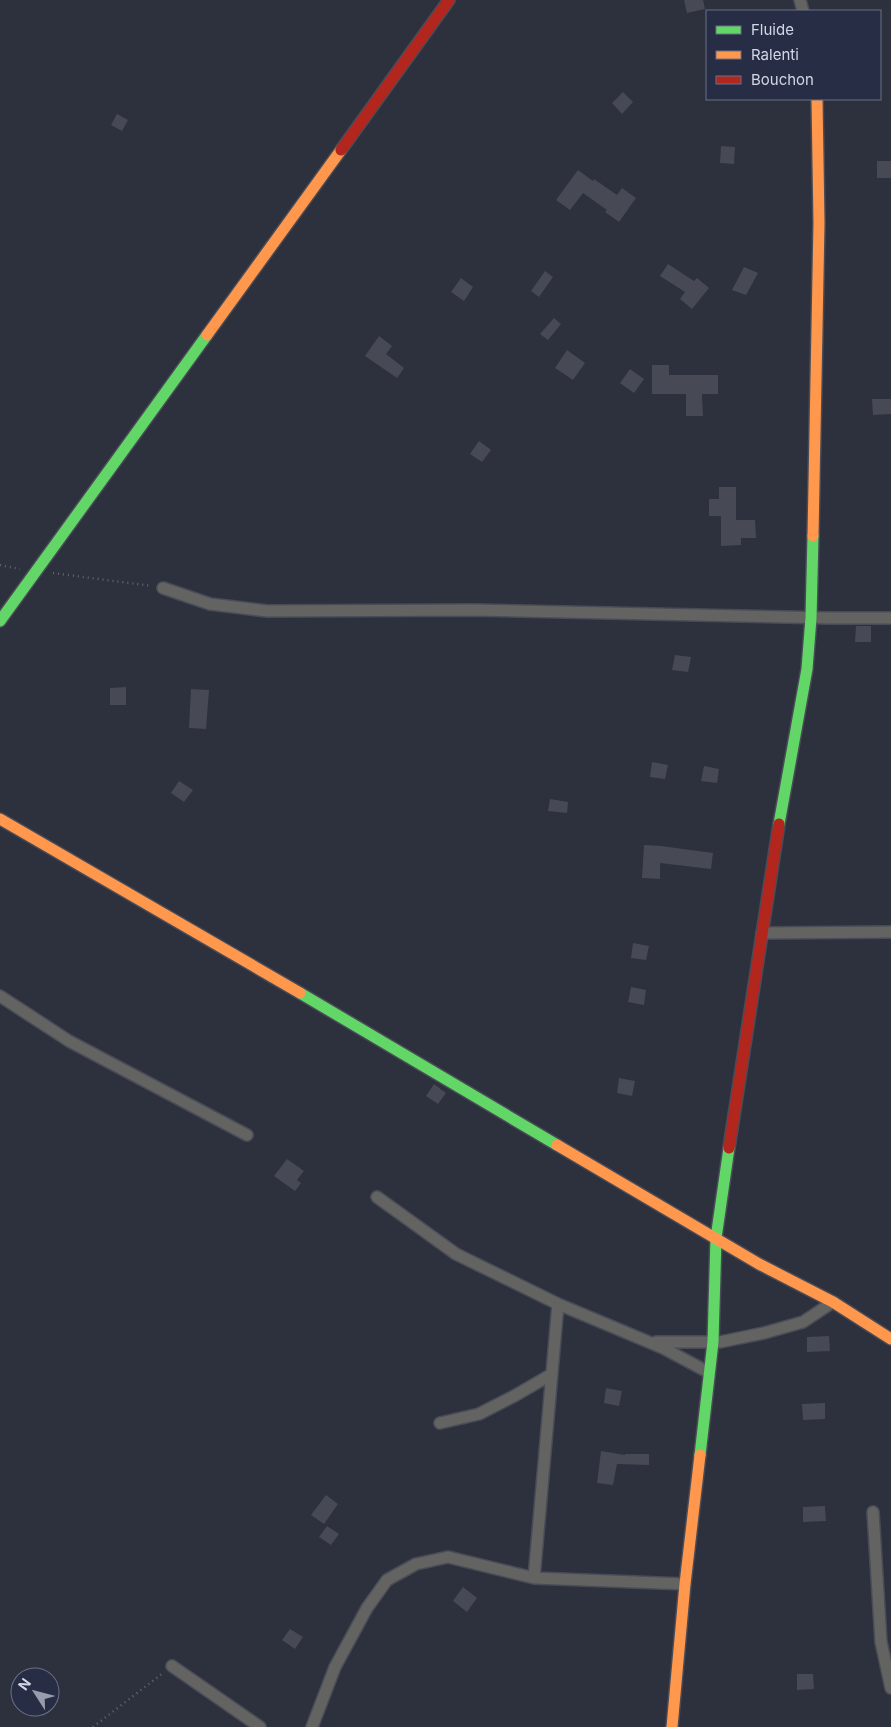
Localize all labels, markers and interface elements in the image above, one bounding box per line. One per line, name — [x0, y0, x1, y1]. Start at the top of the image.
legend — [706, 10, 881, 100]
text: Fluide — [751, 20, 794, 39]
text: Ralenti — [751, 45, 799, 64]
text: Bouchon — [751, 70, 814, 89]
north arrow — [10, 1667, 60, 1717]
text: N — [14, 1675, 34, 1693]

